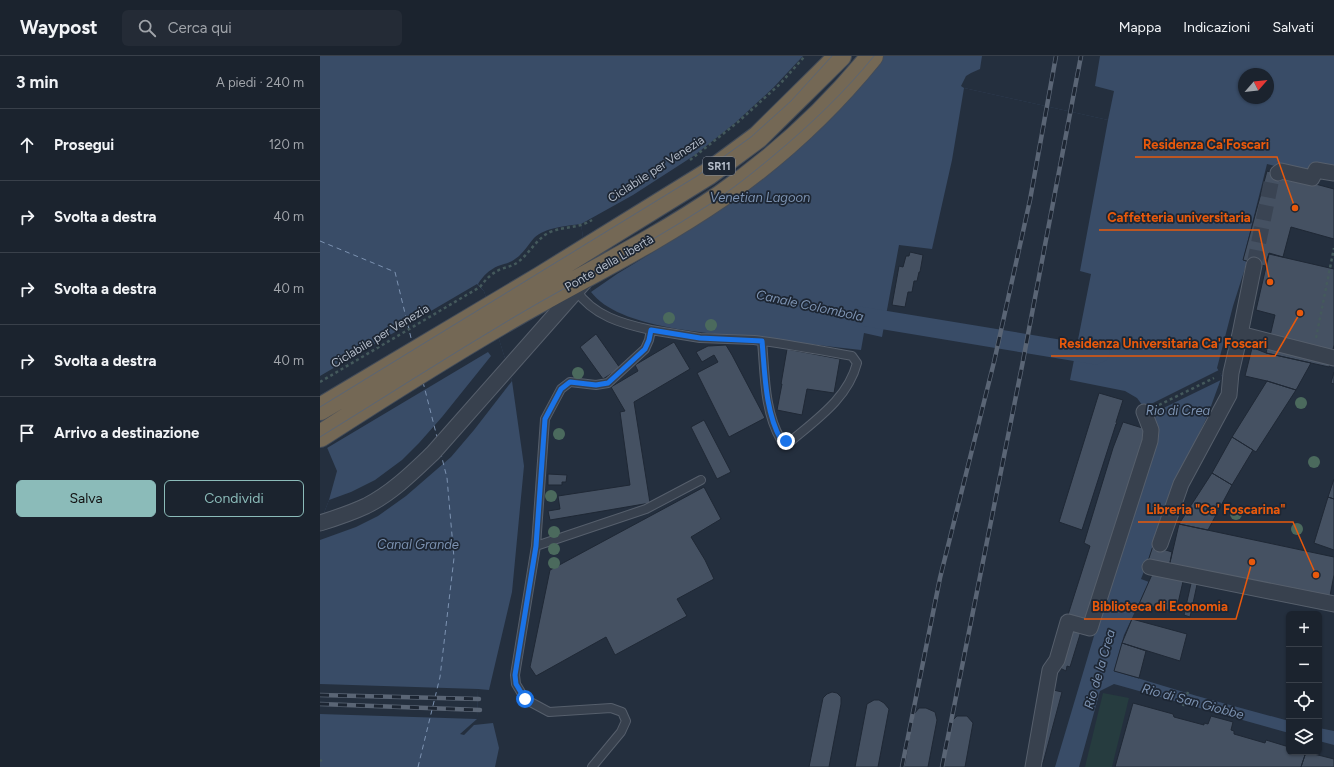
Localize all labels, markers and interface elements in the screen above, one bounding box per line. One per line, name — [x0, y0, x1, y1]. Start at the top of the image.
search box — [122, 10, 402, 46]
text: Waypost — [20, 16, 98, 39]
icon: search — [136, 17, 158, 39]
text: Cerca qui — [168, 19, 232, 37]
text: Mappa — [1119, 19, 1161, 36]
text: Indicazioni — [1183, 19, 1250, 36]
text: Salvati — [1272, 19, 1314, 36]
north arrow — [1238, 68, 1274, 104]
text: 3 min — [16, 72, 58, 92]
text: A piedi · 240 m — [216, 75, 304, 90]
callout: Residenza Ca'Foscari — [1135, 132, 1277, 157]
street label: Ciclabile per Venezia — [605, 133, 707, 205]
icon: ahead — [16, 134, 38, 156]
text: Prosegui — [54, 136, 114, 154]
text: 120 m — [269, 137, 304, 152]
text: Residenza Ca'Foscari — [1143, 137, 1269, 152]
road number: SR11 — [703, 157, 735, 175]
water label: Venetian Lagoon — [710, 190, 810, 205]
callout: Caffetteria universitaria — [1099, 205, 1259, 230]
icon: right — [16, 206, 38, 228]
text: Svolta a destra — [54, 208, 157, 226]
text: 40 m — [273, 209, 304, 224]
text: Caffetteria universitaria — [1107, 210, 1251, 225]
street label: Ponte della Libertà — [562, 232, 656, 294]
icon: right — [16, 278, 38, 300]
text: Svolta a destra — [54, 280, 157, 298]
text: 40 m — [273, 281, 304, 296]
water label: Canale Colombola — [755, 287, 865, 324]
street label: Ciclabile per Venezia — [328, 301, 432, 371]
callout: Residenza Universitaria Ca' Foscari — [1051, 331, 1275, 356]
text: Residenza Universitaria Ca' Foscari — [1059, 336, 1267, 351]
icon: right — [16, 350, 38, 372]
text: Svolta a destra — [54, 352, 157, 370]
text: 40 m — [273, 353, 304, 368]
water label: Rio di Crea — [1146, 403, 1211, 418]
icon: arrive — [16, 422, 38, 444]
text: Arrivo a destinazione — [54, 424, 199, 442]
route end — [777, 432, 795, 450]
button: Salva — [16, 480, 156, 517]
button: Condividi — [164, 480, 304, 517]
callout: Libreria "Ca' Foscarina" — [1138, 497, 1293, 522]
text: Libreria "Ca' Foscarina" — [1146, 502, 1286, 517]
water label: Canal Grande — [377, 537, 459, 552]
callout: Biblioteca di Economia — [1084, 594, 1236, 619]
text: Biblioteca di Economia — [1092, 599, 1228, 614]
map controls — [1286, 611, 1322, 755]
button: + — [1286, 611, 1322, 647]
water label: Rio de la Crea — [1081, 627, 1118, 711]
button: − — [1286, 647, 1322, 683]
water label: Rio di San Giobbe — [1140, 681, 1245, 722]
button: locate — [1286, 683, 1322, 719]
route start — [516, 690, 534, 708]
button: layers — [1286, 719, 1322, 755]

